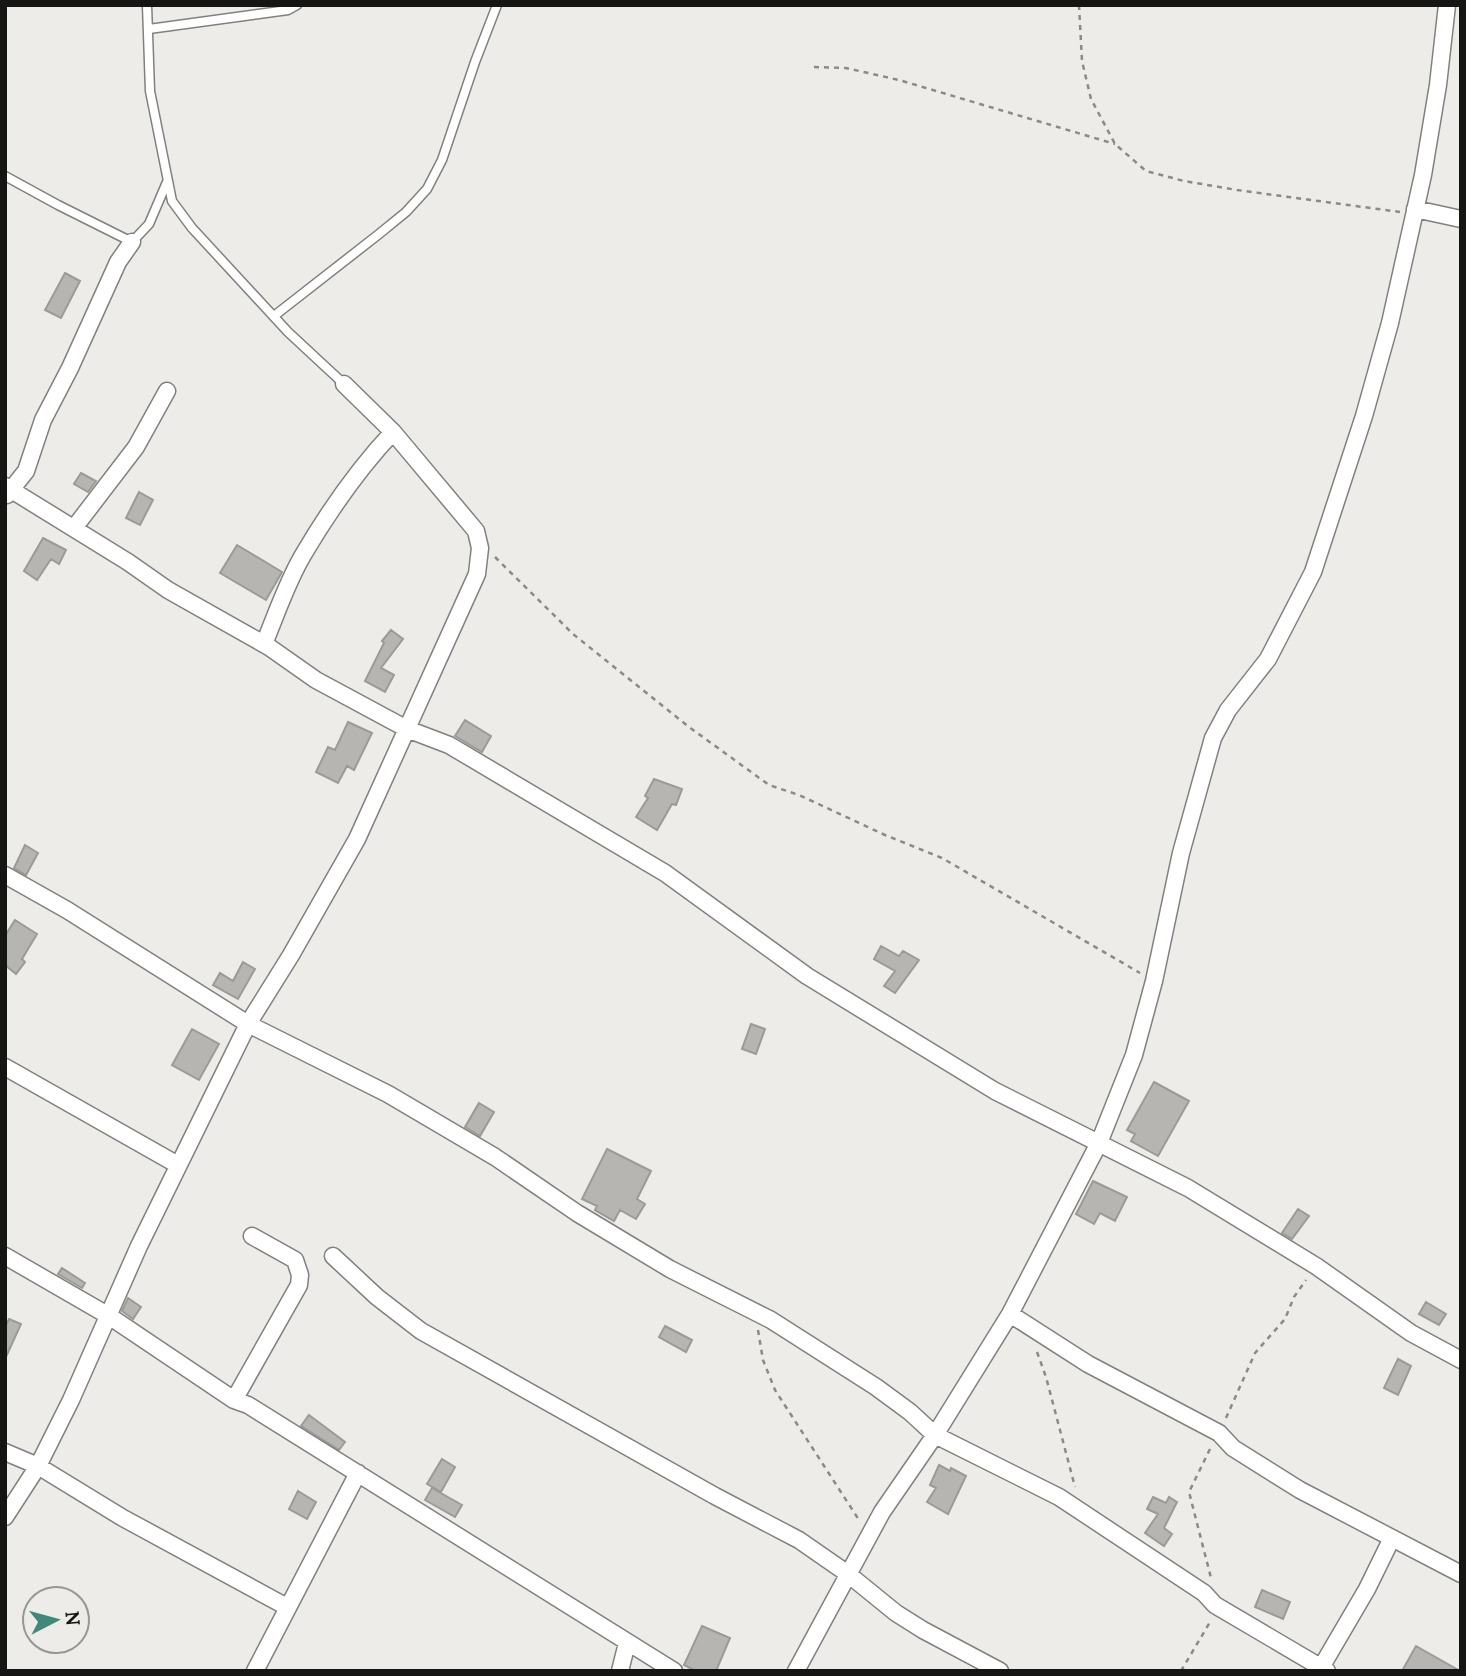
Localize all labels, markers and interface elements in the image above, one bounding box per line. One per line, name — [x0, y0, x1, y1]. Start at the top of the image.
north arrow — [21, 1585, 91, 1655]
text: N — [60, 1610, 86, 1627]

